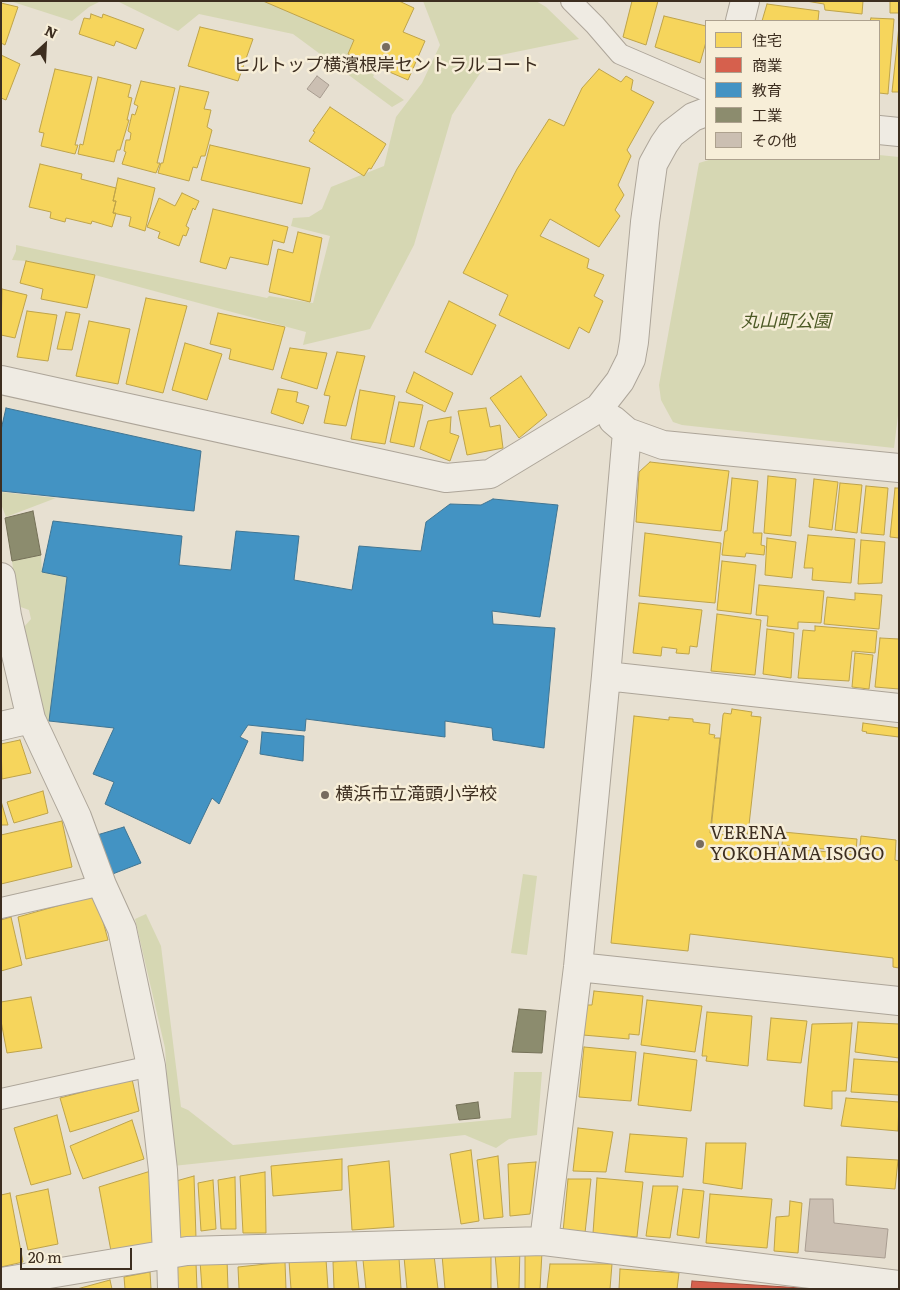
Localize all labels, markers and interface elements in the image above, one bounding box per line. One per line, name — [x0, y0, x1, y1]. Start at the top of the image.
north arrow — [20, 20, 70, 70]
text: N — [42, 20, 61, 43]
legend — [705, 20, 880, 160]
text: 住宅 — [752, 28, 782, 51]
marker: ヒルトップ横濱根岸セントラルコート — [380, 41, 392, 53]
text: 商業 — [752, 53, 782, 76]
place label: ヒルトップ横濱根岸セントラルコート — [233, 55, 539, 77]
text: 教育 — [752, 78, 782, 101]
text: 工業 — [752, 103, 782, 126]
text: その他 — [752, 128, 797, 151]
park label: 丸山町公園 — [741, 311, 831, 333]
place label: 横浜市立滝頭小学校 — [335, 784, 497, 806]
marker: 横浜市立滝頭小学校 — [319, 789, 331, 801]
place label: VERENA YOKOHAMA ISOGO — [710, 823, 884, 866]
marker: VERENA YOKOHAMA ISOGO — [694, 838, 706, 850]
scale bar — [22, 1238, 135, 1270]
text: 20 m — [28, 1245, 62, 1268]

